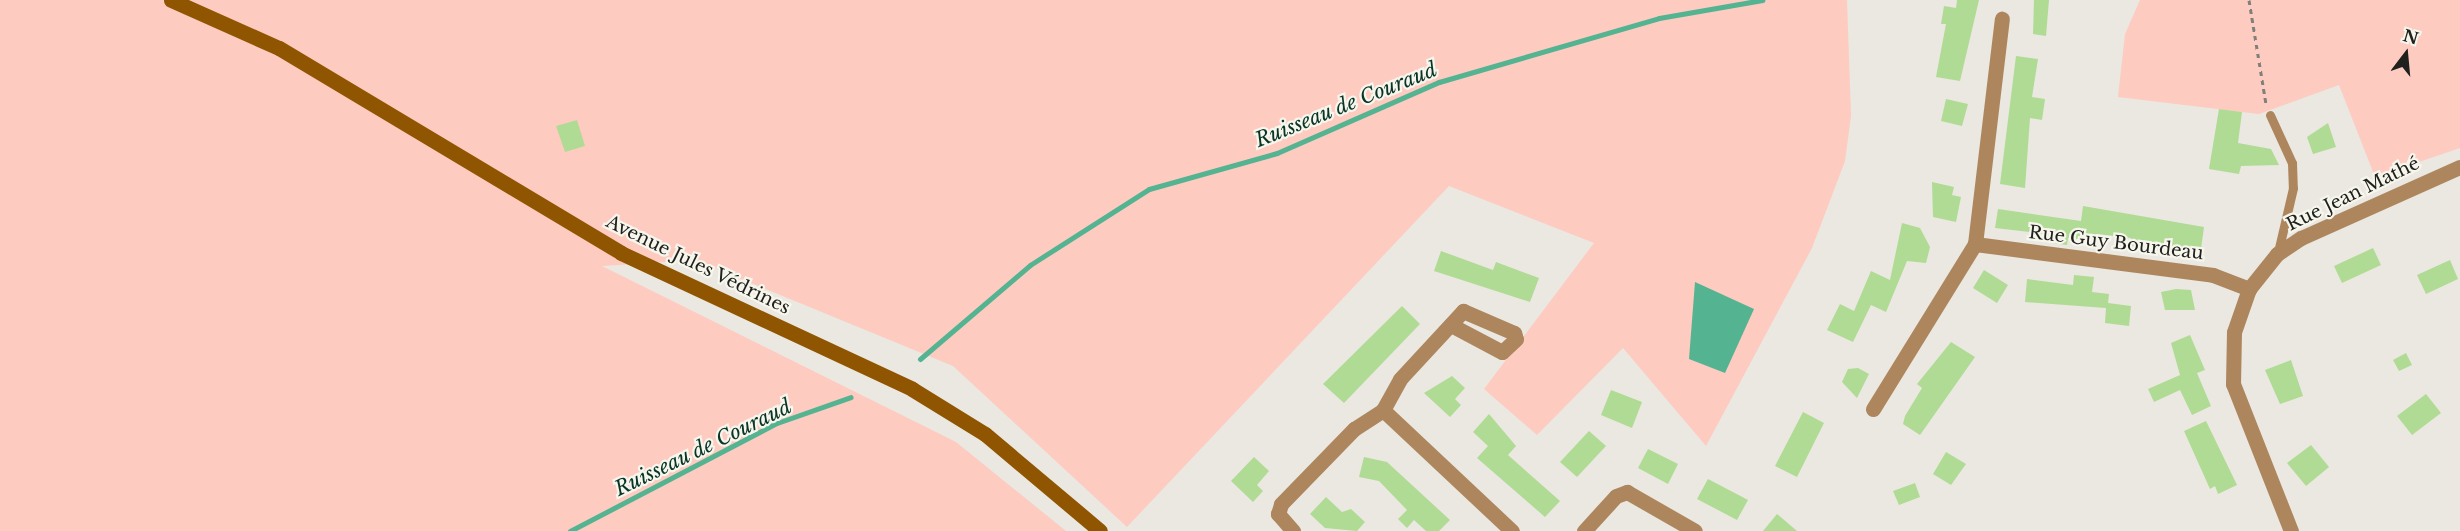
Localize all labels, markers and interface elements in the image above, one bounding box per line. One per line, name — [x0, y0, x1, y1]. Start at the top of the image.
north arrow — [2376, 24, 2436, 84]
text: N — [2401, 25, 2421, 48]
water label: Ruisseau de Couraud — [1251, 57, 1441, 153]
street label: Rue Jean Mathé — [2283, 152, 2423, 236]
street label: Avenue Jules Védrines — [602, 211, 794, 319]
street label: Rue Guy Bourdeau — [2027, 222, 2205, 264]
water label: Ruisseau de Couraud — [610, 395, 796, 501]

